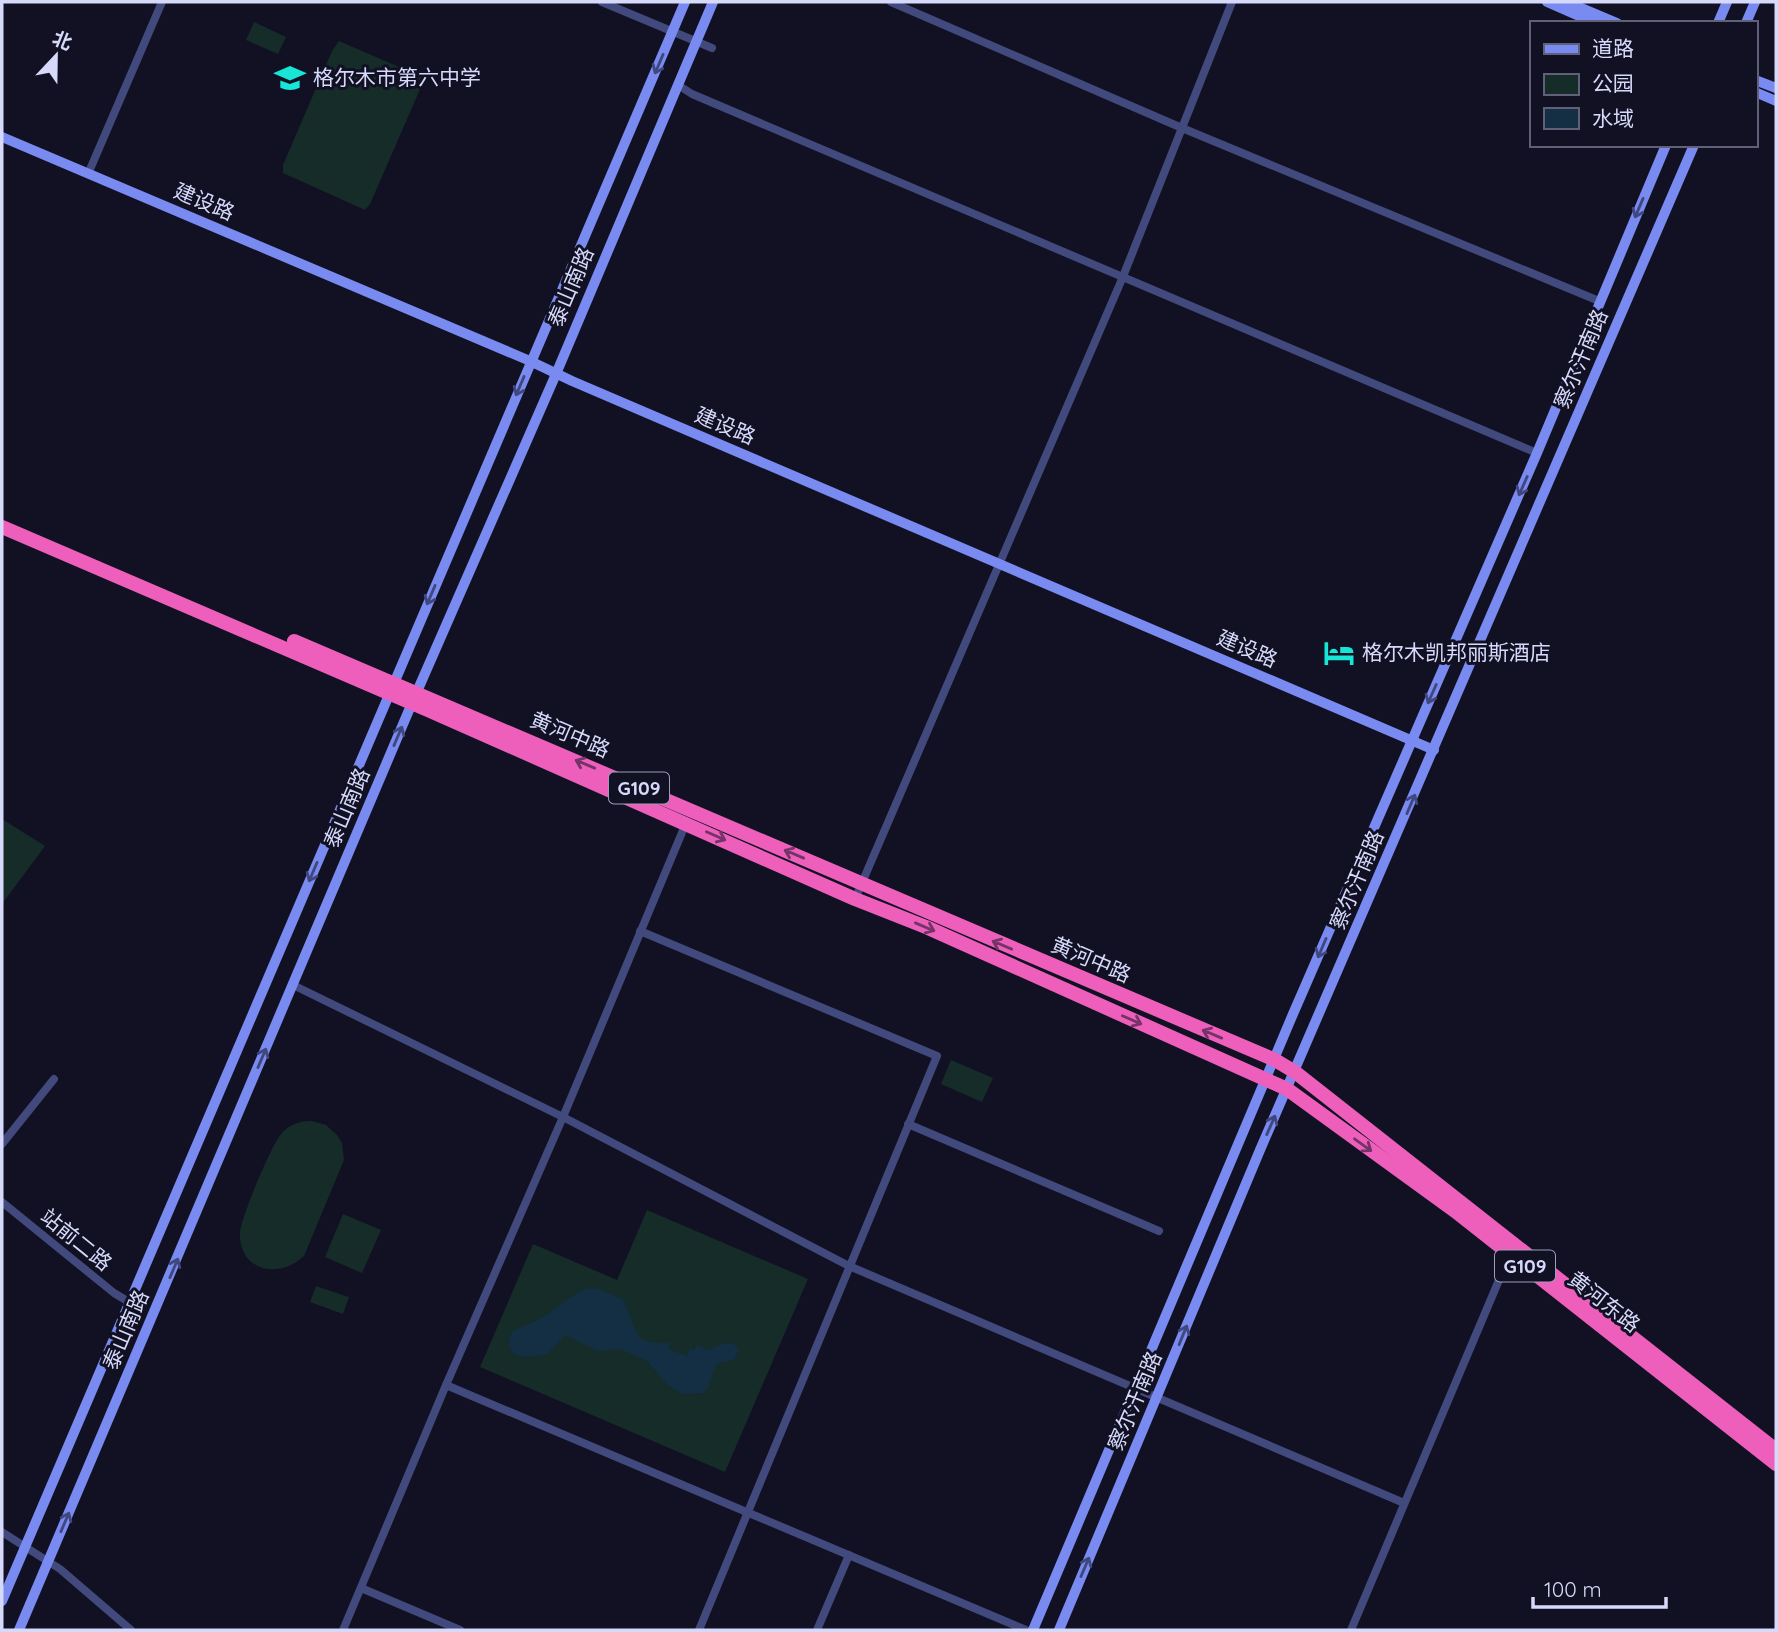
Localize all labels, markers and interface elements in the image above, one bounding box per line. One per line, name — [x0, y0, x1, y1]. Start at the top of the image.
north arrow — [21, 21, 91, 91]
legend — [1530, 21, 1757, 147]
text: 北 — [49, 26, 76, 55]
text: 道路 — [1592, 35, 1634, 61]
one-way arrow — [651, 53, 664, 75]
school or university icon: 格尔木市第六中学 — [273, 61, 307, 95]
place label: 格尔木市第六中学 — [313, 64, 481, 90]
text: 公园 — [1592, 70, 1634, 96]
text: 水域 — [1592, 105, 1634, 131]
street label: 建设路 — [170, 177, 238, 225]
one-way arrow — [1632, 197, 1645, 218]
street label: 泰山南路 — [542, 243, 598, 330]
street label: 察尔汗南路 — [1548, 305, 1613, 412]
one-way arrow — [513, 375, 526, 396]
street label: 建设路 — [691, 401, 759, 449]
one-way arrow — [1516, 474, 1529, 496]
one-way arrow — [423, 584, 436, 605]
street label: 建设路 — [1213, 624, 1281, 672]
hotel icon: 格尔木凯邦丽斯酒店 — [1322, 636, 1356, 670]
place label: 格尔木凯邦丽斯酒店 — [1362, 639, 1551, 665]
one-way arrow — [1424, 683, 1437, 704]
street label: 黄河中路 — [527, 706, 614, 762]
one-way arrow — [392, 726, 405, 747]
one-way arrow — [574, 757, 596, 770]
street label: 泰山南路 — [318, 764, 374, 851]
road number: G109 — [609, 772, 669, 804]
one-way arrow — [1405, 794, 1418, 816]
street label: 察尔汗南路 — [1324, 826, 1389, 933]
one-way arrow — [705, 830, 726, 843]
one-way arrow — [783, 847, 805, 860]
one-way arrow — [305, 861, 318, 882]
one-way arrow — [914, 921, 935, 934]
street label: 黄河中路 — [1048, 931, 1135, 987]
one-way arrow — [1315, 937, 1328, 958]
one-way arrow — [992, 938, 1014, 951]
one-way arrow — [1121, 1014, 1143, 1027]
one-way arrow — [1202, 1026, 1223, 1039]
one-way arrow — [256, 1048, 269, 1070]
one-way arrow — [1265, 1115, 1278, 1137]
one-way arrow — [1354, 1137, 1372, 1152]
street label: 站前二路 — [36, 1203, 117, 1276]
road number: G109 — [1495, 1250, 1555, 1282]
one-way arrow — [168, 1258, 181, 1279]
street label: 黄河东路 — [1564, 1265, 1646, 1337]
street label: 泰山南路 — [97, 1286, 153, 1373]
one-way arrow — [1178, 1325, 1191, 1347]
street label: 察尔汗南路 — [1102, 1347, 1167, 1454]
one-way arrow — [59, 1512, 72, 1533]
one-way arrow — [1080, 1557, 1093, 1579]
scale bar — [1533, 1566, 1666, 1610]
text: 100 m — [1544, 1576, 1602, 1602]

